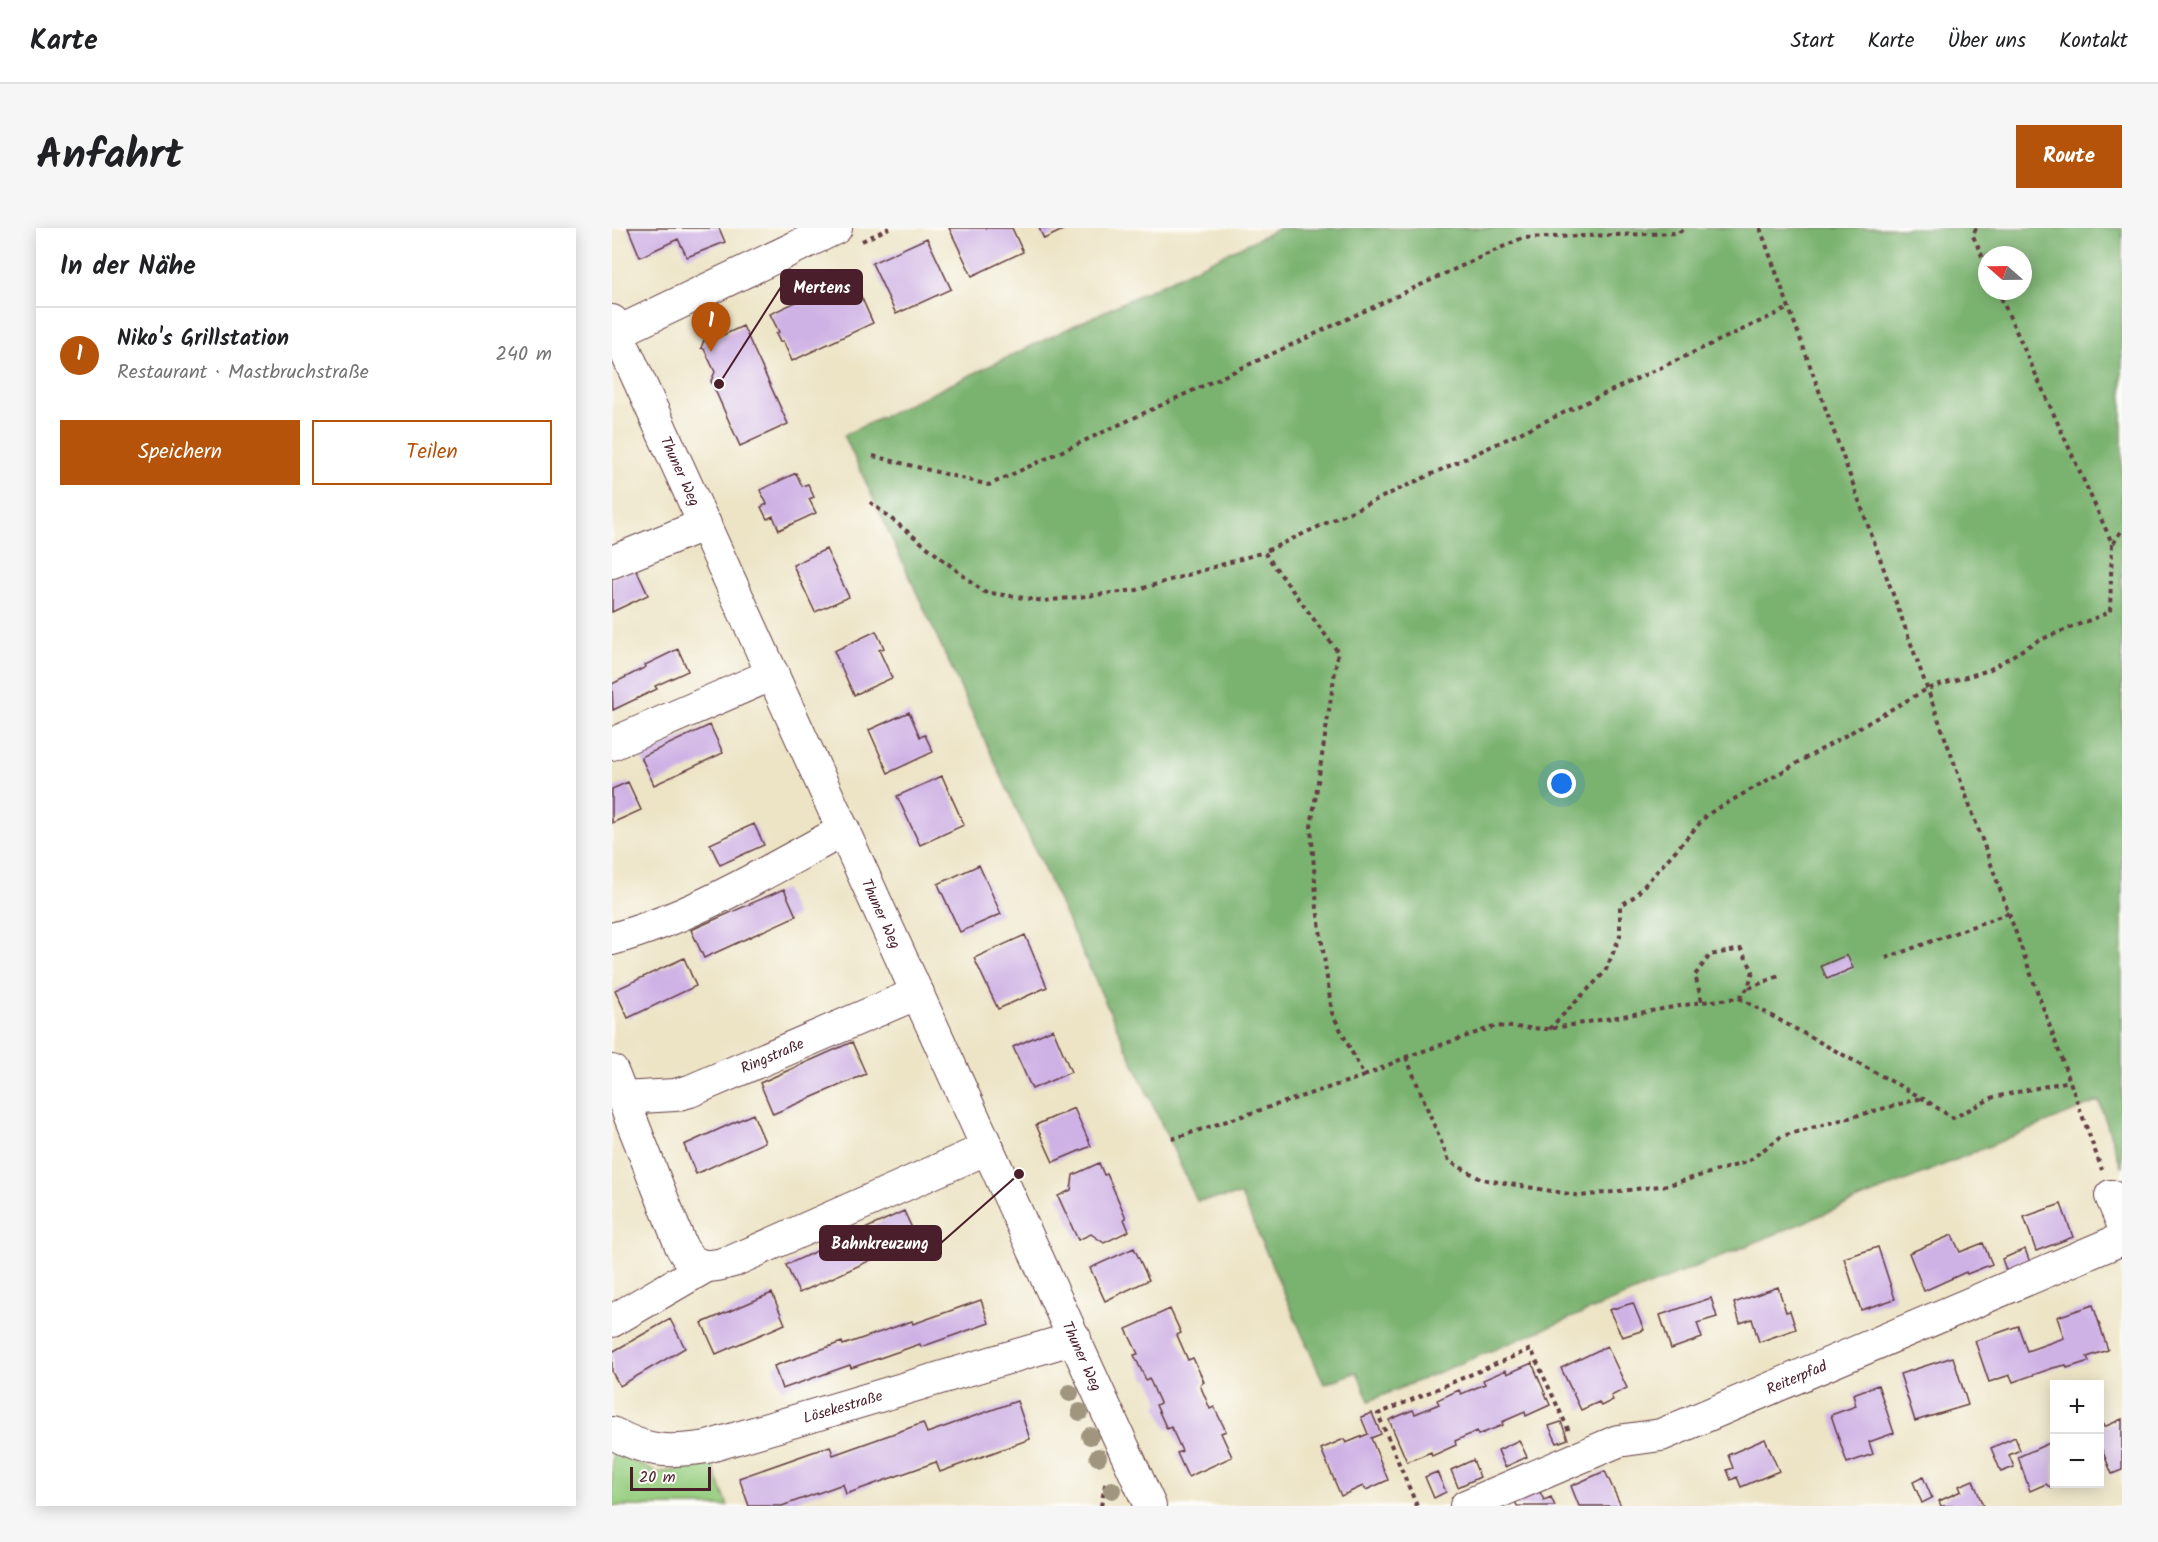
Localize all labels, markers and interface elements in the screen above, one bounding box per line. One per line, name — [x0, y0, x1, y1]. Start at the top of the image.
text: Karte — [30, 19, 98, 64]
text: Start — [1790, 25, 1835, 58]
text: Karte — [1868, 25, 1914, 58]
text: Über uns — [1947, 25, 2026, 58]
text: Kontakt — [2059, 25, 2128, 58]
text: Anfahrt — [36, 123, 183, 190]
button: Route — [2016, 125, 2122, 188]
text: In der Nähe — [60, 246, 196, 288]
north arrow — [1978, 246, 2032, 300]
callout: Mertens — [781, 270, 862, 304]
text: Mertens — [793, 276, 851, 301]
pin: 1 — [692, 302, 730, 352]
text: Niko's Grillstation — [117, 322, 289, 357]
text: 1 — [76, 339, 83, 371]
text: 240 m — [495, 339, 552, 371]
text: Restaurant · Mastbruchstraße — [117, 357, 369, 389]
button: Speichern — [60, 420, 300, 485]
button: Teilen — [312, 420, 552, 485]
street label: Thuner Weg — [653, 433, 706, 511]
your location — [1547, 769, 1576, 798]
street label: Thuner Weg — [854, 875, 907, 953]
street label: Ringstraße — [737, 1032, 808, 1081]
callout: Bahnkreuzung — [820, 1226, 941, 1260]
text: Bahnkreuzung — [831, 1232, 929, 1257]
street label: Thuner Weg — [1055, 1318, 1107, 1396]
street label: Reiterpfad — [1763, 1355, 1832, 1402]
map controls — [2050, 1380, 2104, 1488]
button: + — [2050, 1380, 2104, 1434]
street label: Lösekestraße — [801, 1385, 886, 1431]
button: − — [2050, 1434, 2104, 1488]
scale bar — [630, 1464, 711, 1492]
text: 20 m — [639, 1465, 675, 1490]

